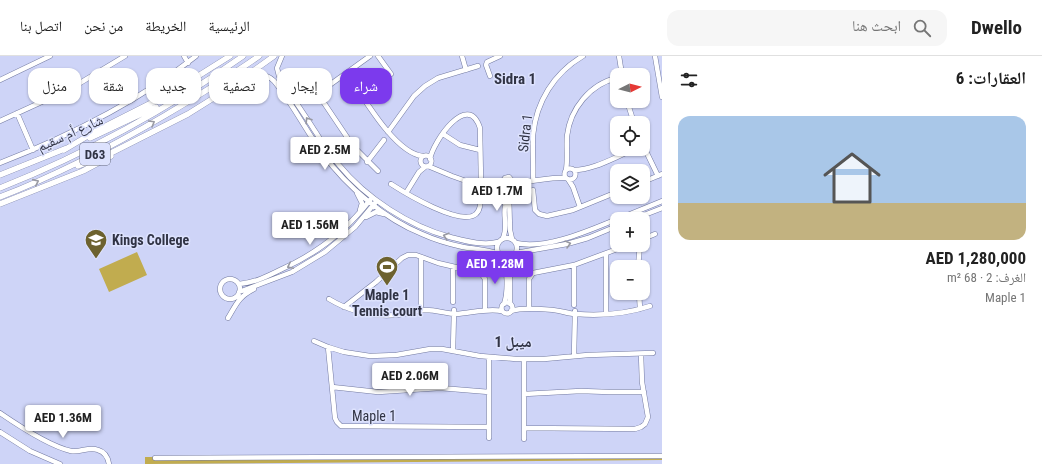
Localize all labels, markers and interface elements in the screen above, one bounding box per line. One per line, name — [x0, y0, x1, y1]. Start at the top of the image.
search box — [667, 10, 947, 46]
text: Dwello — [971, 16, 1022, 39]
text: ابحث هنا — [852, 17, 901, 35]
icon: search — [911, 17, 933, 39]
text: اتصل بنا — [20, 18, 62, 34]
text: من نحن — [84, 18, 123, 34]
text: الخريطة — [145, 18, 186, 34]
text: الرئيسية — [208, 18, 250, 34]
chip: منزل — [28, 68, 81, 104]
chip: شقة — [89, 68, 138, 104]
chip: جديد — [146, 68, 201, 104]
chip: تصفية — [209, 68, 269, 104]
chip: إيجار — [277, 68, 332, 104]
chip: شراء — [340, 68, 392, 104]
north arrow — [610, 68, 650, 108]
map controls — [610, 68, 650, 300]
text: العقارات: 6 — [956, 68, 1026, 88]
icon: filters — [678, 69, 700, 91]
district label: Sidra 1 — [494, 70, 536, 88]
street label: شارع أم سقيم — [35, 111, 106, 156]
street label: Sidra 1 — [515, 113, 535, 153]
button: locate — [610, 116, 650, 156]
one-way arrow — [305, 117, 312, 124]
one-way arrow — [148, 121, 155, 128]
pin: AED 2.5M — [284, 137, 366, 171]
text: AED 2.5M — [299, 142, 351, 157]
icon: home — [816, 142, 888, 214]
road number: D63 — [80, 143, 110, 165]
button: layers — [610, 164, 650, 204]
pin: AED 1.7M — [456, 178, 538, 212]
one-way arrow — [32, 179, 39, 187]
text: AED 1.7M — [471, 183, 523, 198]
pin: AED 1.56M — [264, 212, 356, 246]
button: + — [610, 212, 650, 252]
text: AED 1.56M — [281, 217, 339, 232]
school or university icon: Kings College — [83, 227, 109, 260]
place label: Kings College — [112, 232, 190, 248]
one-way arrow — [443, 232, 450, 241]
one-way arrow — [565, 240, 571, 248]
text: AED 1,280,000 — [926, 248, 1026, 268]
pin: AED 1.28M — [449, 251, 541, 285]
sports icon: Maple 1 Tennis court — [374, 254, 400, 287]
text: AED 1.28M — [466, 256, 524, 271]
button: − — [610, 260, 650, 300]
one-way arrow — [287, 261, 294, 269]
text: الغرف: 2 · 68 m² — [947, 270, 1026, 285]
place label: Maple 1 Tennis court — [352, 287, 422, 319]
text: Maple 1 — [985, 290, 1026, 305]
district label: ميبل 1 — [494, 333, 532, 351]
pin: AED 2.06M — [364, 363, 456, 397]
text: AED 2.06M — [381, 368, 439, 383]
pin: AED 1.36M — [17, 405, 109, 439]
street label: Maple 1 — [352, 408, 396, 424]
text: AED 1.36M — [34, 410, 92, 425]

